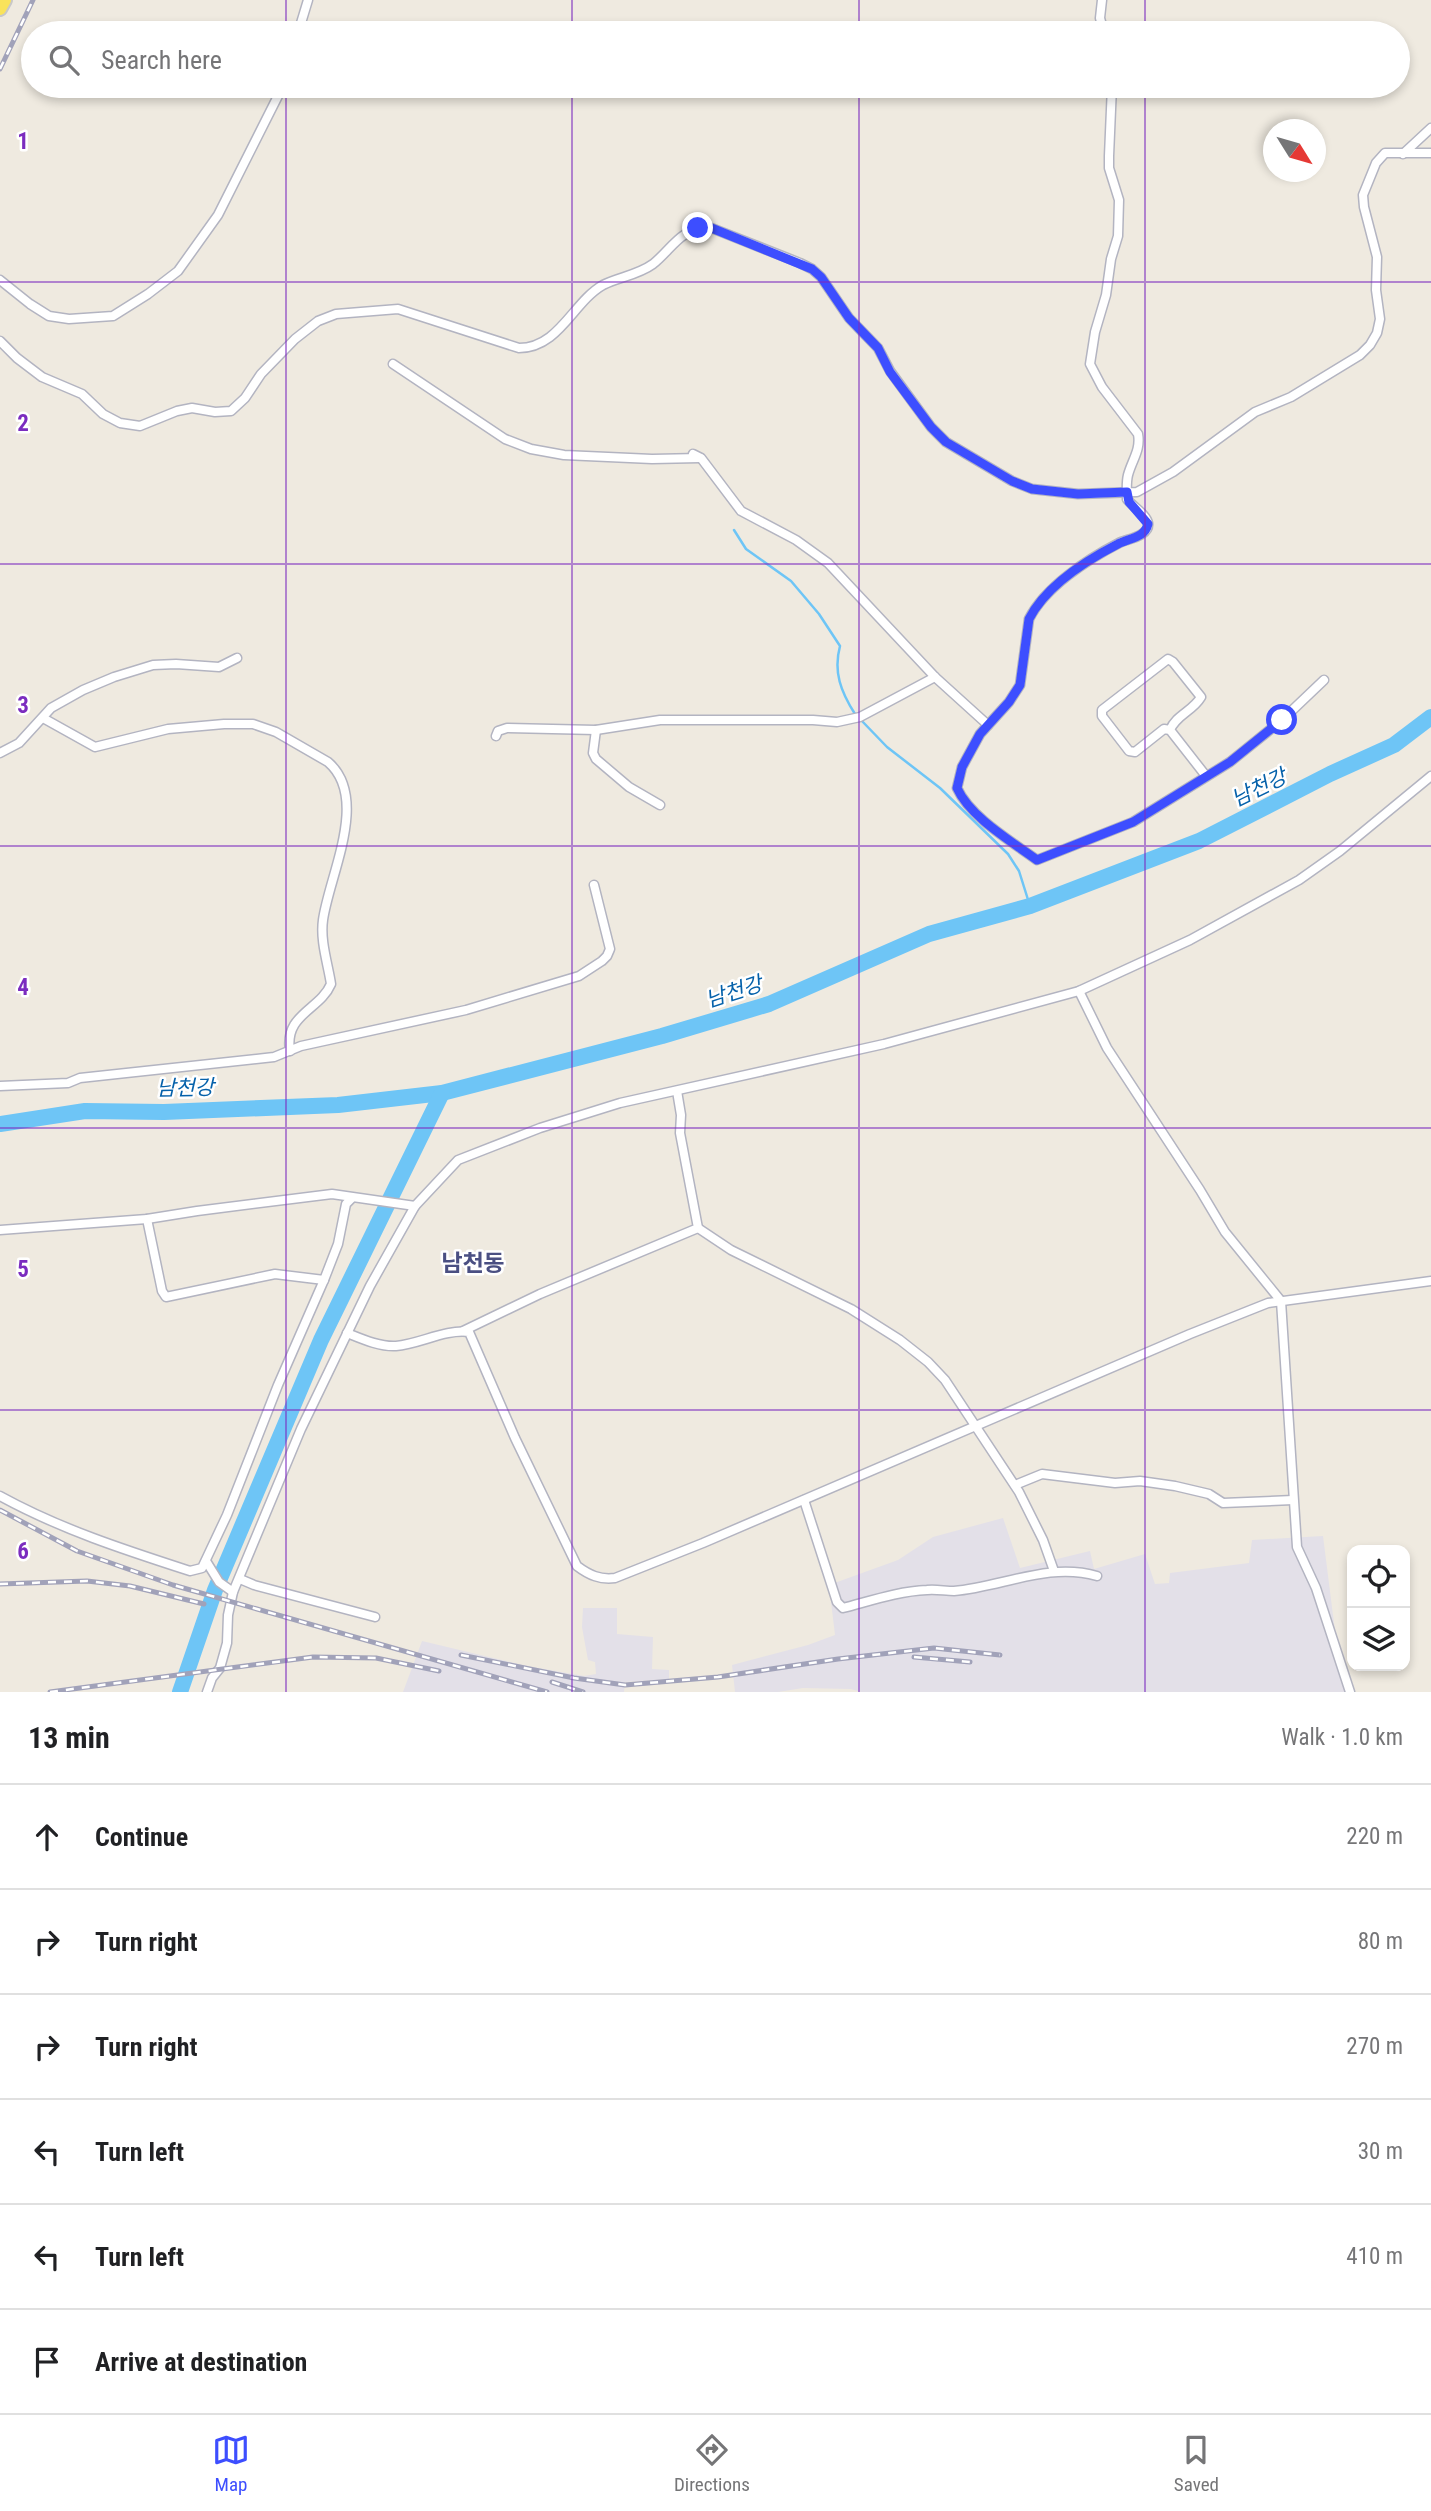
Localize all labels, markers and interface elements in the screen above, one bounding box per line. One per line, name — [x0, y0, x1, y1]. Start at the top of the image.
search box — [21, 21, 1410, 98]
icon: search — [45, 41, 83, 79]
text: Search here — [101, 45, 222, 75]
north arrow — [1263, 119, 1326, 182]
text: 1 — [17, 128, 29, 155]
route end — [682, 212, 713, 243]
text: 2 — [17, 410, 29, 437]
text: 3 — [17, 692, 29, 719]
route start — [1266, 704, 1297, 735]
water label: 남천강 — [1228, 763, 1293, 811]
water label: 남천강 — [703, 971, 768, 1012]
text: 4 — [17, 974, 29, 1001]
water label: 남천강 — [156, 1075, 217, 1101]
district label: 남천동 — [441, 1250, 505, 1277]
text: 5 — [17, 1256, 29, 1283]
text: 6 — [17, 1538, 29, 1565]
map controls — [1347, 1545, 1410, 1671]
button: locate — [1347, 1545, 1410, 1608]
button: layers — [1347, 1608, 1410, 1671]
text: 13 min — [28, 1720, 110, 1755]
text: Walk · 1.0 km — [1281, 1724, 1403, 1751]
icon: ahead — [28, 1818, 66, 1856]
text: Continue — [95, 1822, 188, 1852]
text: 220 m — [1346, 1823, 1403, 1850]
icon: right — [28, 1923, 66, 1961]
text: Turn right — [95, 1927, 197, 1957]
text: 80 m — [1358, 1928, 1403, 1955]
icon: right — [28, 2028, 66, 2066]
text: Turn right — [95, 2032, 197, 2062]
text: 270 m — [1346, 2033, 1403, 2060]
icon: left — [28, 2133, 66, 2171]
text: Turn left — [95, 2137, 184, 2167]
text: 30 m — [1358, 2138, 1403, 2165]
icon: left — [28, 2238, 66, 2276]
text: Turn left — [95, 2242, 184, 2272]
text: 410 m — [1346, 2243, 1403, 2270]
icon: arrive — [28, 2343, 66, 2381]
text: Arrive at destination — [95, 2347, 307, 2377]
tab: Map — [212, 2431, 250, 2496]
tab: Directions — [674, 2431, 750, 2496]
tab: Saved — [1174, 2431, 1219, 2496]

